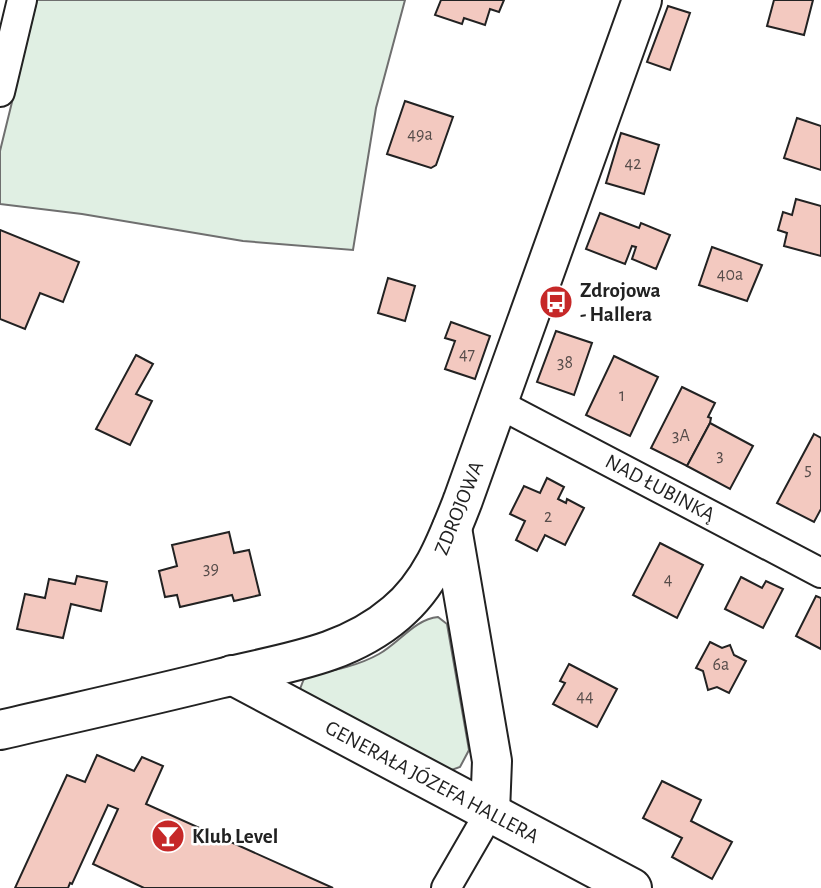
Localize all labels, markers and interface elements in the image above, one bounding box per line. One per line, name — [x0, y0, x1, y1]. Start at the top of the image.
house number: 49a — [407, 126, 433, 144]
house number: 42 — [625, 155, 641, 173]
house number: 40a — [717, 266, 743, 284]
place label: Zdrojowa - Hallera — [580, 280, 661, 325]
bus stop icon: Zdrojowa - Hallera — [537, 283, 575, 321]
house number: 47 — [459, 346, 475, 364]
house number: 38 — [557, 354, 573, 372]
house number: 1 — [619, 387, 625, 405]
house number: 3A — [672, 427, 691, 445]
house number: 3 — [716, 447, 724, 465]
street label: NAD ŁUBINKĄ — [602, 450, 718, 526]
street label: ZDROJOWA — [431, 458, 487, 558]
house number: 5 — [804, 461, 812, 479]
house number: 2 — [544, 508, 552, 526]
house number: 39 — [203, 560, 219, 578]
house number: 4 — [664, 571, 673, 589]
house number: 6a — [713, 656, 729, 674]
house number: 44 — [576, 688, 594, 706]
street label: GENERAŁA JÓZEFA HALLERA — [322, 715, 543, 847]
bar icon: Klub Level — [149, 817, 187, 855]
place label: Klub Level — [192, 826, 278, 847]

